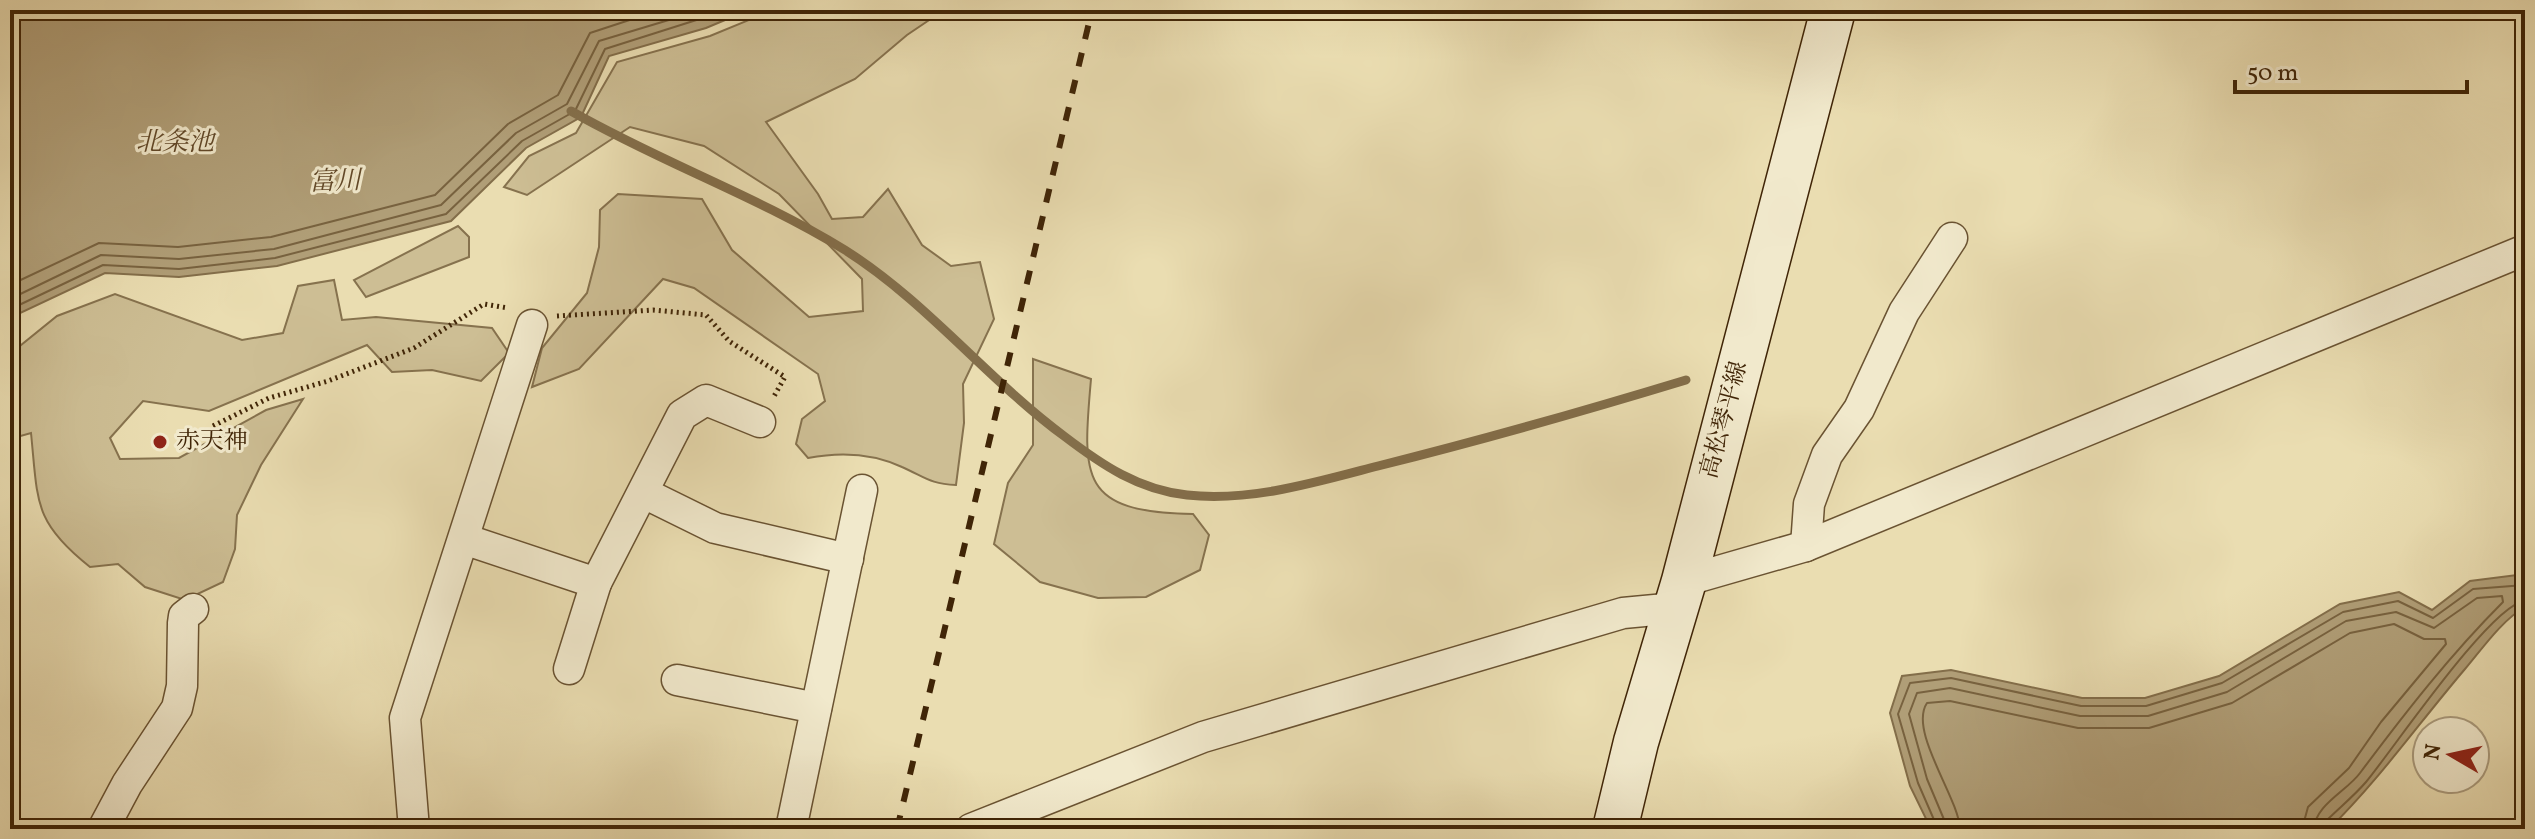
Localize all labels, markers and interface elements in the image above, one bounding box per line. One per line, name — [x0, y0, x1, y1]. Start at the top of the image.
scale bar — [2235, 44, 2467, 94]
text: 50 m — [2247, 57, 2299, 91]
water label: 北条池 — [136, 125, 217, 161]
water label: 富川 — [308, 163, 365, 201]
street label: 高松琴平線 — [1693, 358, 1757, 482]
place label: 赤天神 — [176, 425, 248, 459]
marker: 赤天神 — [151, 433, 169, 451]
north arrow — [2411, 715, 2491, 795]
text: N — [2417, 742, 2450, 763]

